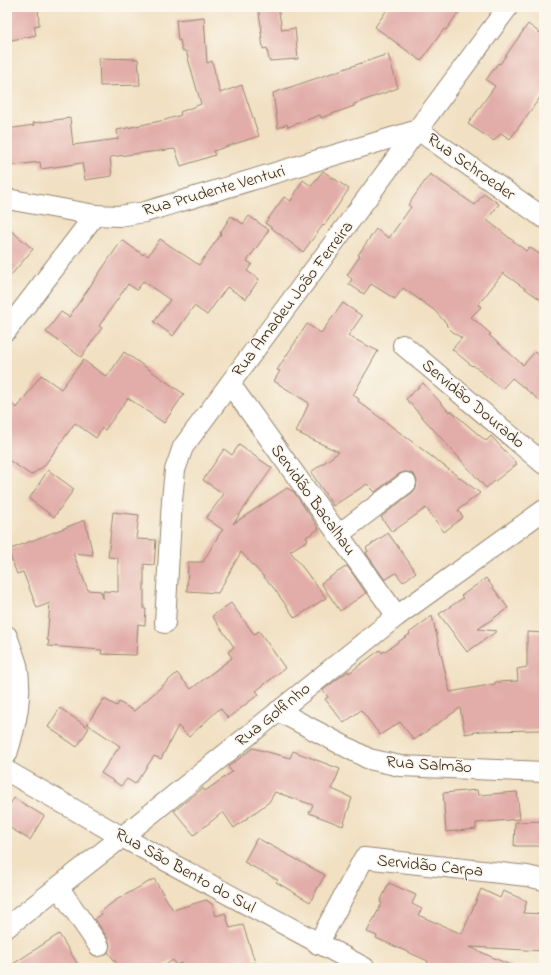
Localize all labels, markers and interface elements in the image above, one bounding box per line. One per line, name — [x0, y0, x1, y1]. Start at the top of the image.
street label: Rua Schroeder — [422, 127, 521, 207]
street label: Rua Prudente Venturi — [140, 159, 288, 223]
street label: Rua Amadeu João Ferreira — [226, 216, 360, 382]
street label: Servidão Dourado — [416, 353, 530, 455]
street label: Servidão Bacalhau — [264, 439, 362, 561]
street label: Rua Golfinho — [230, 677, 316, 753]
street label: Rua Salmão — [385, 750, 473, 780]
street label: Rua São Bento do Sul — [110, 822, 260, 920]
street label: Servidão Carpa — [376, 848, 484, 884]

